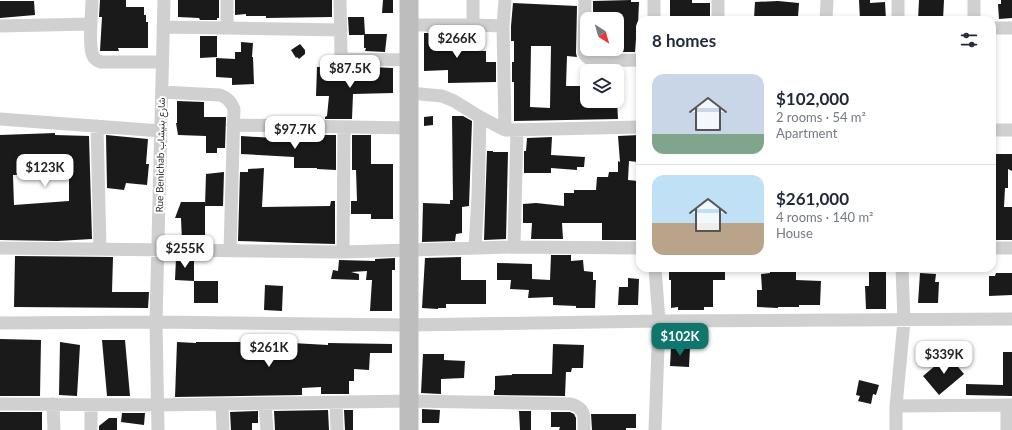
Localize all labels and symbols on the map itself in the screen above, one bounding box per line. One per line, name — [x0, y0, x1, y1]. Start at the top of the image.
north arrow — [580, 12, 624, 56]
pin: $266K — [429, 25, 485, 59]
pin: $87.5K — [317, 55, 383, 89]
street label: Rue Benichab شارع بنيشاب — [153, 97, 168, 213]
pin: $97.7K — [262, 116, 328, 150]
pin: $123K — [17, 154, 73, 188]
pin: $255K — [157, 235, 213, 269]
pin: $102K — [652, 323, 708, 357]
pin: $261K — [241, 334, 297, 368]
pin: $339K — [916, 341, 972, 375]

